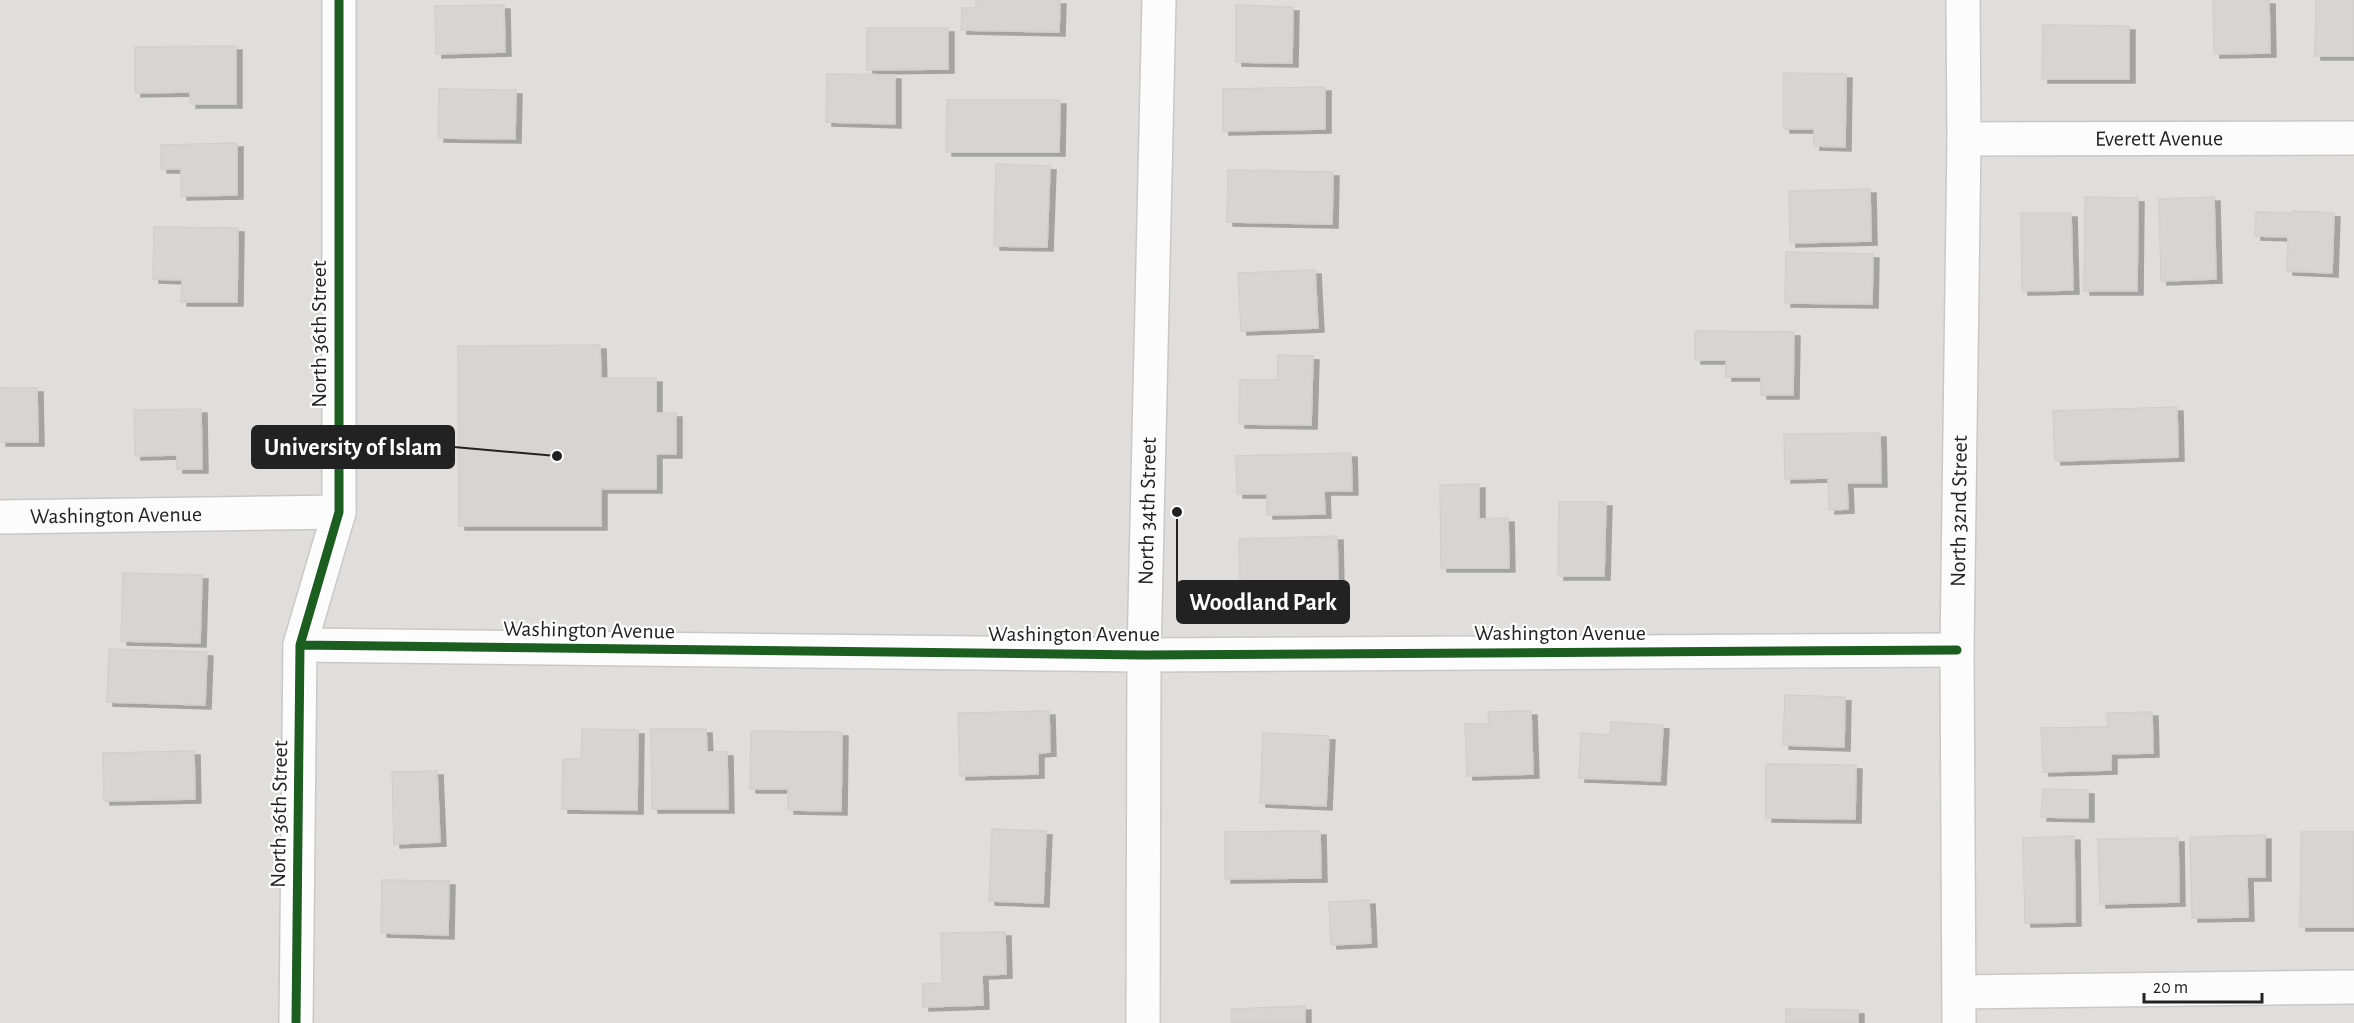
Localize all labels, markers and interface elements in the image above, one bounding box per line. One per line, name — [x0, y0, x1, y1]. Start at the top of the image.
street label: Everett Avenue — [2095, 127, 2223, 150]
street label: North 36th Street — [308, 260, 330, 408]
callout: University of Islam — [252, 426, 454, 468]
street label: North 32nd Street — [1947, 435, 1971, 587]
text: University of Islam — [264, 436, 442, 460]
street label: North 34th Street — [1135, 437, 1160, 585]
street label: Washington Avenue — [30, 503, 202, 528]
callout: Woodland Park — [1177, 581, 1349, 623]
text: Woodland Park — [1189, 591, 1337, 615]
street label: Washington Avenue — [503, 618, 675, 642]
street label: Washington Avenue — [1474, 622, 1646, 644]
street label: Washington Avenue — [988, 623, 1160, 645]
street label: North 36th Street — [267, 740, 291, 888]
scale bar — [2144, 966, 2262, 1004]
text: 20 m — [2153, 979, 2188, 997]

